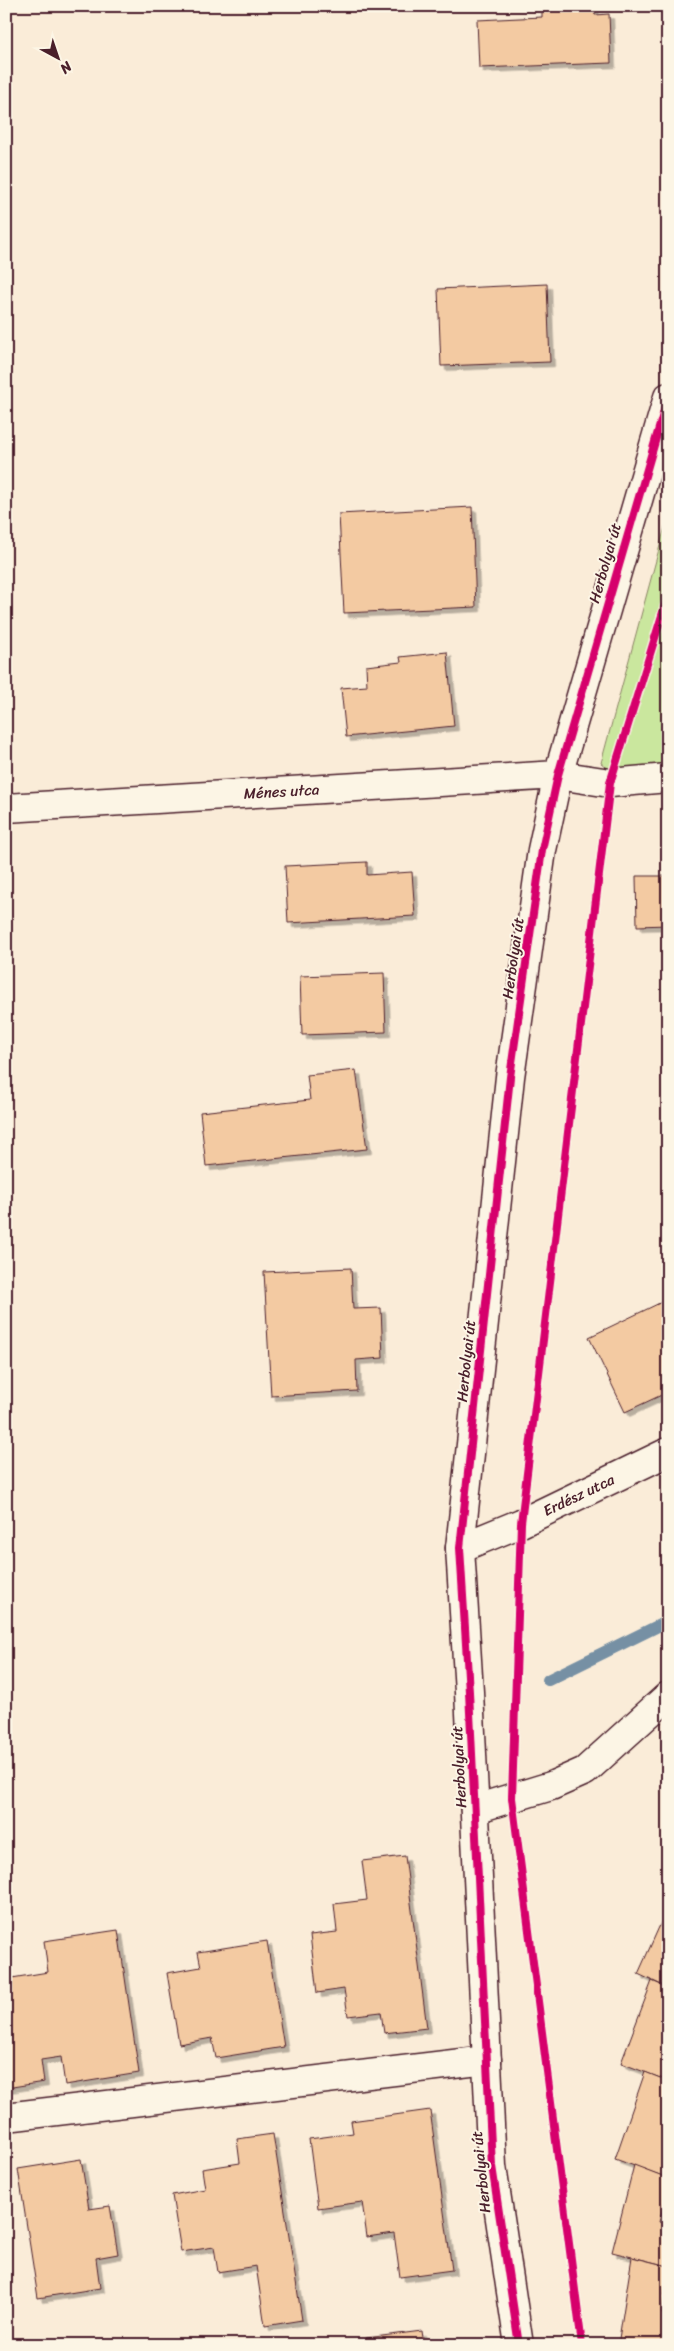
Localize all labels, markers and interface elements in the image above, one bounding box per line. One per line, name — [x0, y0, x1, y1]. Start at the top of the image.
north arrow — [32, 32, 82, 82]
text: N — [54, 54, 79, 80]
street label: Herbolyai út — [581, 519, 629, 606]
street label: Ménes utca — [243, 776, 321, 807]
street label: Herbolyai út — [494, 915, 532, 1001]
street label: Herbolyai út — [449, 1318, 483, 1403]
street label: Erdész utca — [538, 1466, 619, 1524]
street label: Herbolyai út — [444, 1725, 474, 1809]
street label: Herbolyai út — [464, 2129, 498, 2214]

